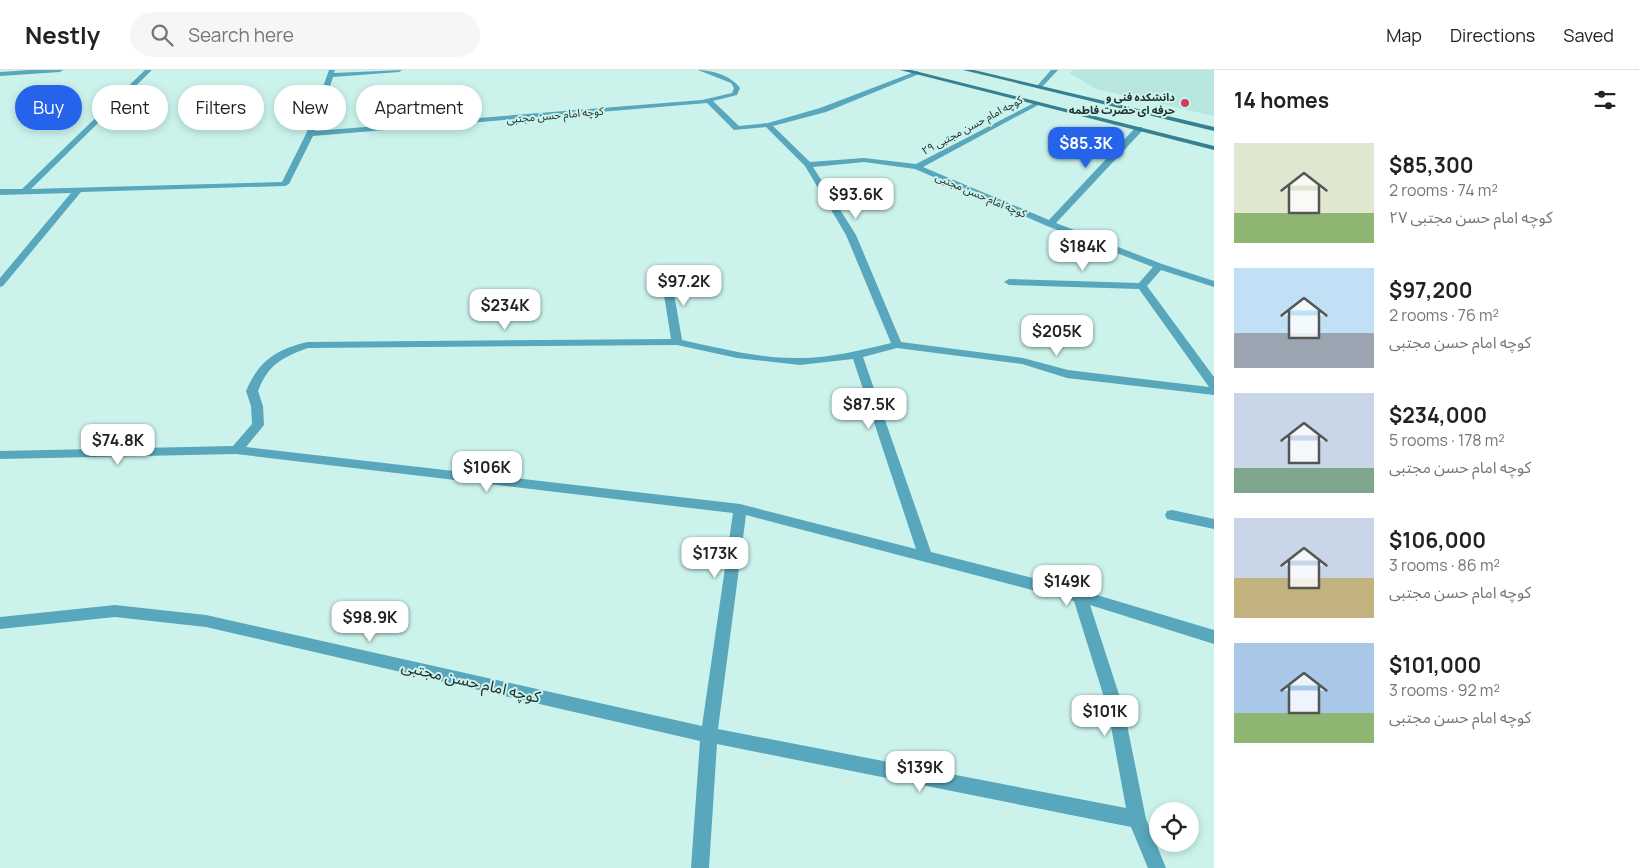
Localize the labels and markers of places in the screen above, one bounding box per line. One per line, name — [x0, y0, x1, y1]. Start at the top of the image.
place label: دانشکده فنی و حرفه ای حضرت فاطمه — [1069, 89, 1175, 117]
marker: دانشکده فنی و حرفه ای حضرت فاطمه — [1179, 97, 1191, 109]
pin: $85.3K — [1045, 126, 1127, 169]
pin: $93.6K — [815, 178, 897, 220]
pin: $184K — [1048, 230, 1118, 272]
pin: $97.2K — [643, 264, 725, 307]
pin: $234K — [470, 288, 540, 331]
pin: $205K — [1022, 314, 1092, 357]
pin: $87.5K — [828, 388, 910, 430]
pin: $74.8K — [77, 424, 159, 466]
pin: $106K — [452, 450, 522, 493]
pin: $173K — [680, 536, 750, 579]
pin: $149K — [1032, 564, 1102, 607]
pin: $98.9K — [329, 600, 411, 643]
pin: $101K — [1070, 694, 1140, 737]
pin: $139K — [885, 750, 955, 793]

